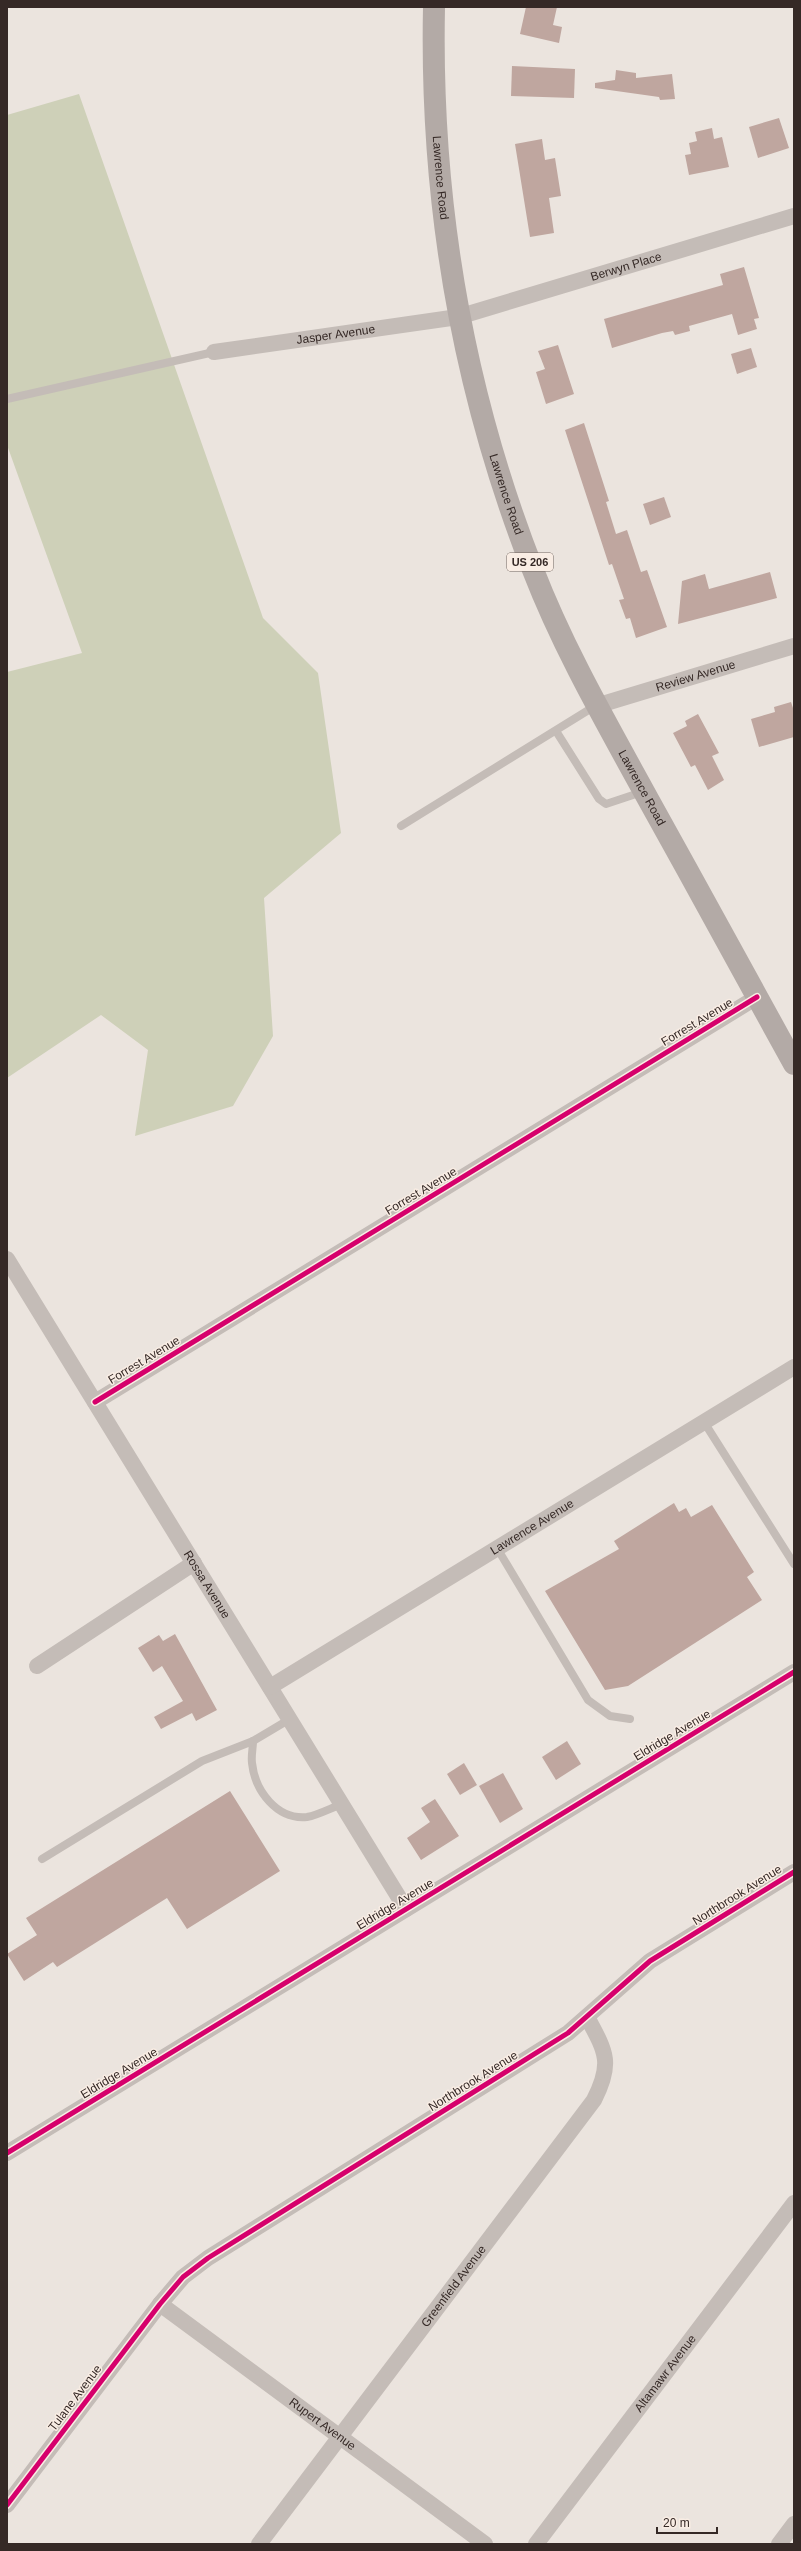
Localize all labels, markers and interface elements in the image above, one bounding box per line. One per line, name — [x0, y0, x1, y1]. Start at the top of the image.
street label: Lawrence Road — [430, 135, 451, 220]
street label: Berwyn Place — [589, 249, 664, 284]
street label: Jasper Avenue — [296, 322, 376, 347]
street label: Lawrence Road — [486, 452, 526, 537]
road number: US 206 — [507, 553, 553, 571]
street label: Review Avenue — [654, 657, 737, 695]
street label: Lawrence Road — [615, 747, 668, 828]
street label: Forrest Avenue — [659, 995, 736, 1049]
street label: Forrest Avenue — [383, 1164, 460, 1218]
street label: Forrest Avenue — [106, 1333, 183, 1387]
street label: Lawrence Avenue — [488, 1496, 577, 1558]
street label: Rossa Avenue — [181, 1548, 233, 1621]
street label: Eldridge Avenue — [631, 1706, 713, 1763]
street label: Northbrook Avenue — [690, 1862, 784, 1928]
street label: Eldridge Avenue — [354, 1875, 436, 1932]
street label: Eldridge Avenue — [78, 2044, 160, 2101]
street label: Northbrook Avenue — [426, 2048, 520, 2114]
street label: Greenfield Avenue — [418, 2242, 489, 2330]
street label: Altamawr Avenue — [631, 2332, 699, 2415]
street label: Tulane Avenue — [46, 2362, 105, 2434]
street label: Rupert Avenue — [286, 2395, 359, 2453]
scale bar — [657, 2509, 717, 2535]
text: 20 m — [663, 2516, 690, 2530]

